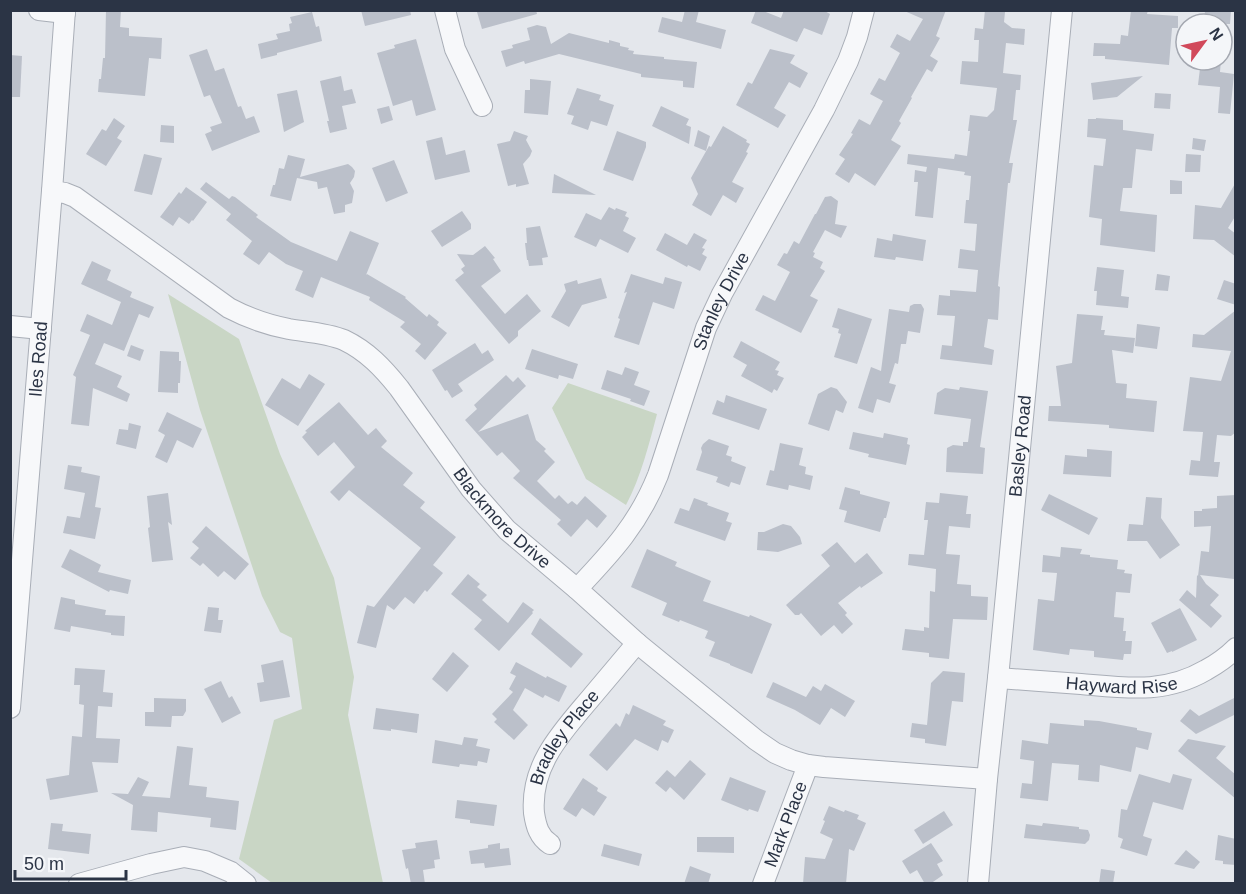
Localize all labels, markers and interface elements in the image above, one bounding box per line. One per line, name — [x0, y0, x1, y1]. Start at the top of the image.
north arrow — [1174, 12, 1234, 72]
text: N — [1206, 25, 1226, 44]
street label: Stanley Drive — [689, 248, 753, 353]
street label: Iles Road — [25, 320, 51, 398]
street label: Basley Road — [1005, 394, 1035, 498]
street label: Blackmore Drive — [449, 464, 555, 572]
street label: Hayward Rise — [1065, 673, 1180, 698]
street label: Bradley Place — [526, 686, 603, 787]
street label: Mark Place — [760, 778, 811, 870]
scale bar — [15, 843, 126, 881]
text: 50 m — [24, 854, 64, 874]

